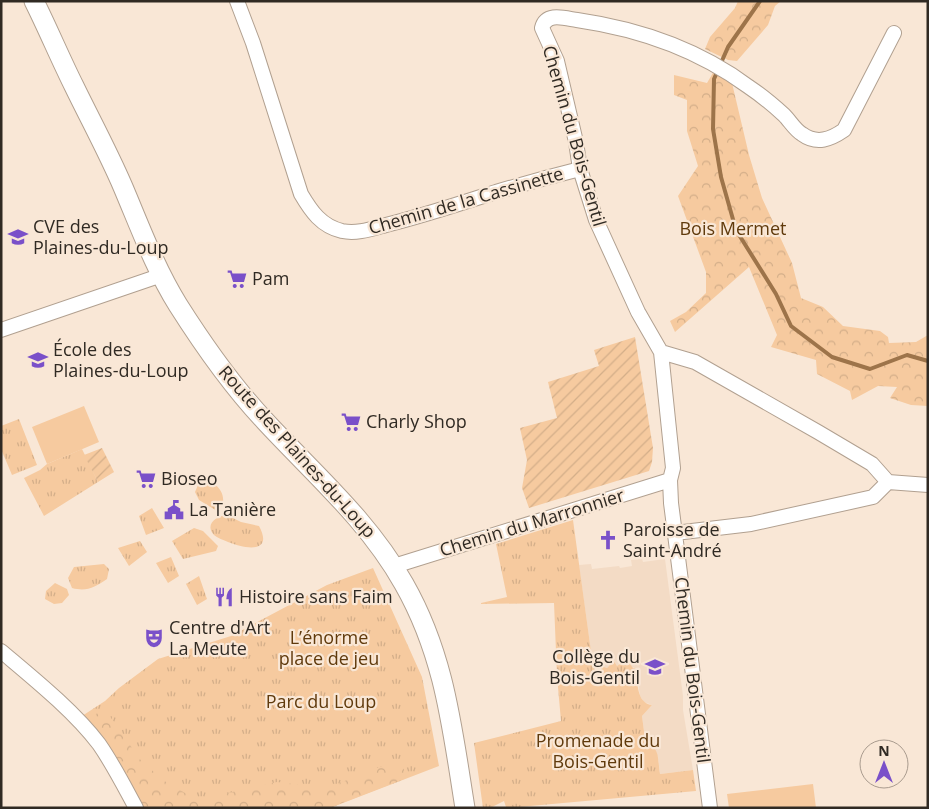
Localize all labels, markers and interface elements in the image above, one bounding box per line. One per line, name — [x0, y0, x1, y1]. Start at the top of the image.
street label: Chemin du Bois-Gentil — [538, 42, 612, 229]
street label: Chemin de la Cassinette — [366, 161, 566, 239]
place label: CVE des Plaines-du-Loup — [33, 214, 169, 259]
park label: Bois Mermet — [679, 216, 787, 240]
school or university icon: CVE des Plaines-du-Loup — [7, 226, 29, 248]
place label: Pam — [252, 266, 290, 290]
supermarket icon: Pam — [226, 268, 248, 290]
place label: École des Plaines-du-Loup — [53, 337, 189, 382]
school or university icon: École des Plaines-du-Loup — [27, 349, 49, 371]
street label: Route des Plaines-du-Loup — [214, 360, 382, 543]
place label: Charly Shop — [366, 409, 467, 433]
supermarket icon: Charly Shop — [340, 411, 362, 433]
place label: Bioseo — [161, 466, 218, 490]
supermarket icon: Bioseo — [135, 468, 157, 490]
street label: Chemin du Marronnier — [436, 482, 628, 562]
place label: La Tanière — [189, 497, 276, 521]
public building icon: La Tanière — [163, 499, 185, 521]
place label: Paroisse de Saint-André — [623, 517, 722, 562]
church icon: Paroisse de Saint-André — [597, 529, 619, 551]
street label: Chemin du Bois-Gentil — [670, 575, 716, 764]
place label: Histoire sans Faim — [239, 584, 393, 608]
restaurant icon: Histoire sans Faim — [213, 586, 235, 608]
place label: Centre d'Art La Meute — [169, 615, 270, 660]
park label: L’énorme place de jeu — [279, 625, 379, 670]
theatre icon: Centre d'Art La Meute — [143, 627, 165, 649]
place label: Collège du Bois-Gentil — [549, 644, 640, 689]
school or university icon: Collège du Bois-Gentil — [644, 656, 666, 678]
park label: Parc du Loup — [266, 689, 376, 713]
park label: Promenade du Bois-Gentil — [536, 728, 660, 773]
north arrow — [859, 739, 909, 789]
text: N — [878, 741, 890, 760]

